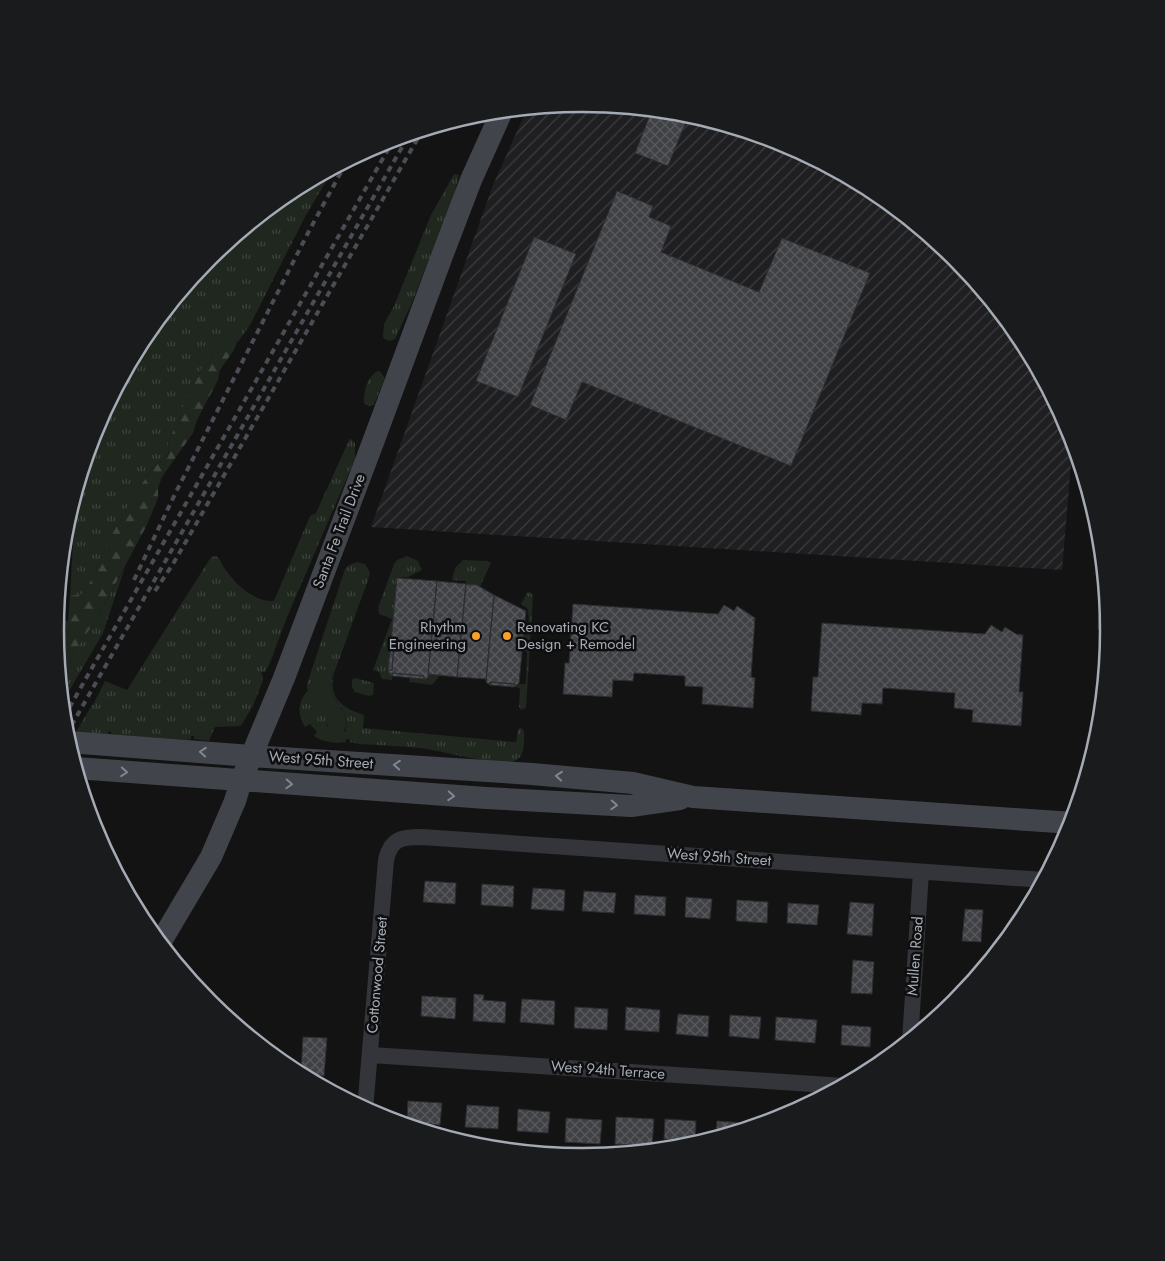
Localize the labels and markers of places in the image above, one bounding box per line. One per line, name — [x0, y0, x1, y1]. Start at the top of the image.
place label: Rhythm Engineering — [389, 616, 466, 655]
place label: Renovating KC Design + Remodel — [517, 616, 635, 655]
marker: Rhythm Engineering — [470, 630, 482, 642]
marker: Renovating KC Design + Remodel — [501, 630, 513, 642]

